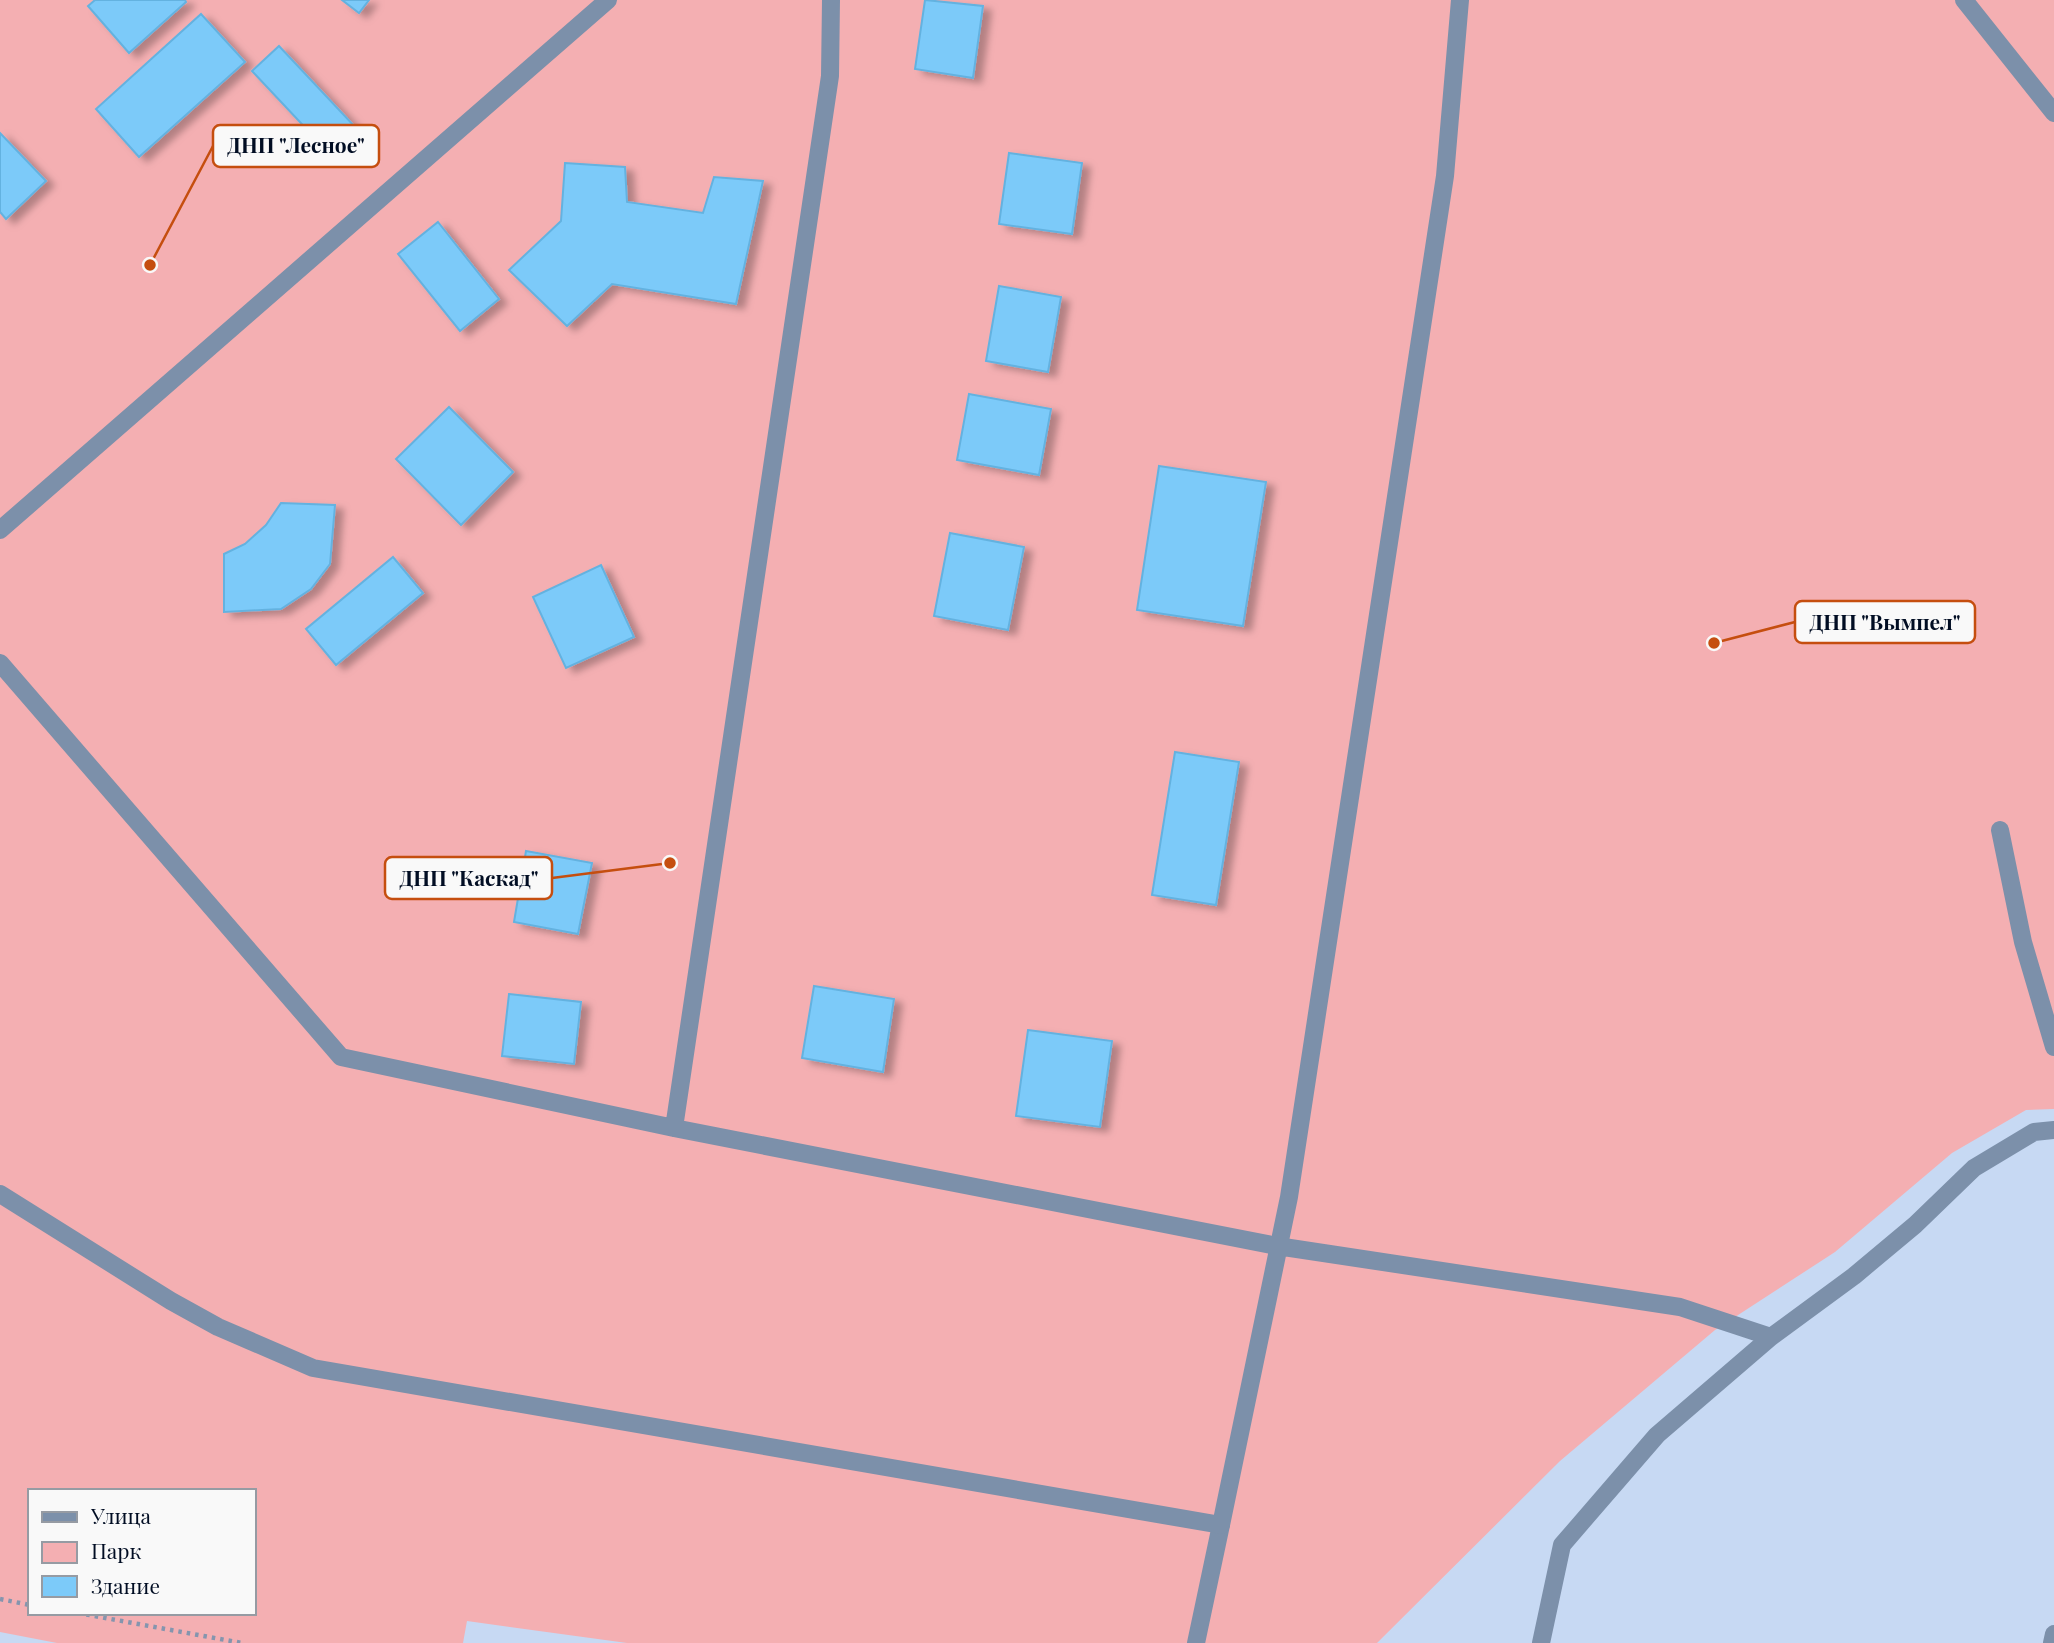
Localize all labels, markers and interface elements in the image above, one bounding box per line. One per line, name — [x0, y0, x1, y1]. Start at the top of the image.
callout: ДНП "Лесное" — [213, 125, 379, 167]
text: ДНП "Лесное" — [227, 130, 365, 158]
callout: ДНП "Вымпел" — [1795, 601, 1975, 643]
text: ДНП "Вымпел" — [1810, 607, 1960, 635]
callout: ДНП "Каскад" — [385, 857, 552, 899]
text: ДНП "Каскад" — [400, 863, 538, 891]
legend — [28, 1489, 256, 1615]
text: Улица — [90, 1501, 152, 1529]
text: Парк — [91, 1536, 141, 1564]
text: Здание — [91, 1571, 160, 1599]

